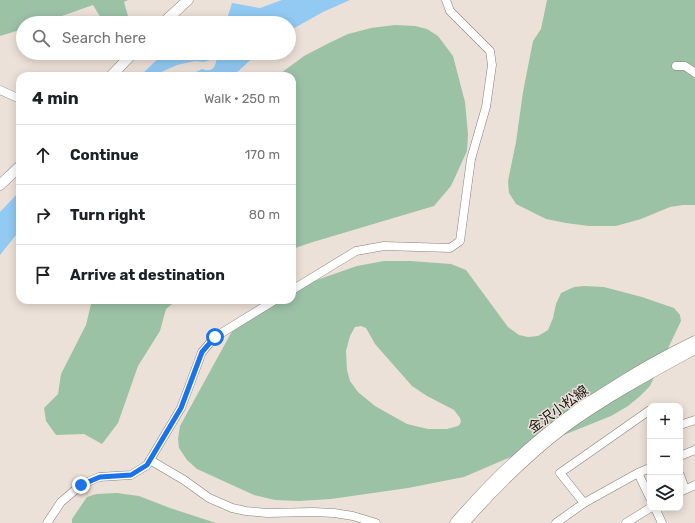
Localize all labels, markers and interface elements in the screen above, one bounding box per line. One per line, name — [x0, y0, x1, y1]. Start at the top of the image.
search box — [16, 16, 296, 60]
icon: search — [30, 27, 52, 49]
text: Search here — [62, 29, 146, 47]
text: 4 min — [32, 88, 79, 108]
text: Walk · 250 m — [204, 91, 280, 106]
icon: ahead — [32, 144, 54, 166]
text: Continue — [70, 146, 139, 164]
text: 170 m — [245, 147, 280, 162]
icon: right — [32, 204, 54, 226]
text: Turn right — [70, 206, 145, 224]
text: 80 m — [249, 207, 280, 222]
icon: arrive — [32, 264, 54, 286]
text: Arrive at destination — [70, 266, 225, 284]
route start — [206, 328, 224, 346]
street label: 金沢小松線 — [525, 382, 592, 437]
map controls — [647, 403, 683, 511]
button: + — [647, 403, 683, 439]
button: − — [647, 439, 683, 475]
button: layers — [647, 475, 683, 511]
route end — [72, 476, 90, 494]

